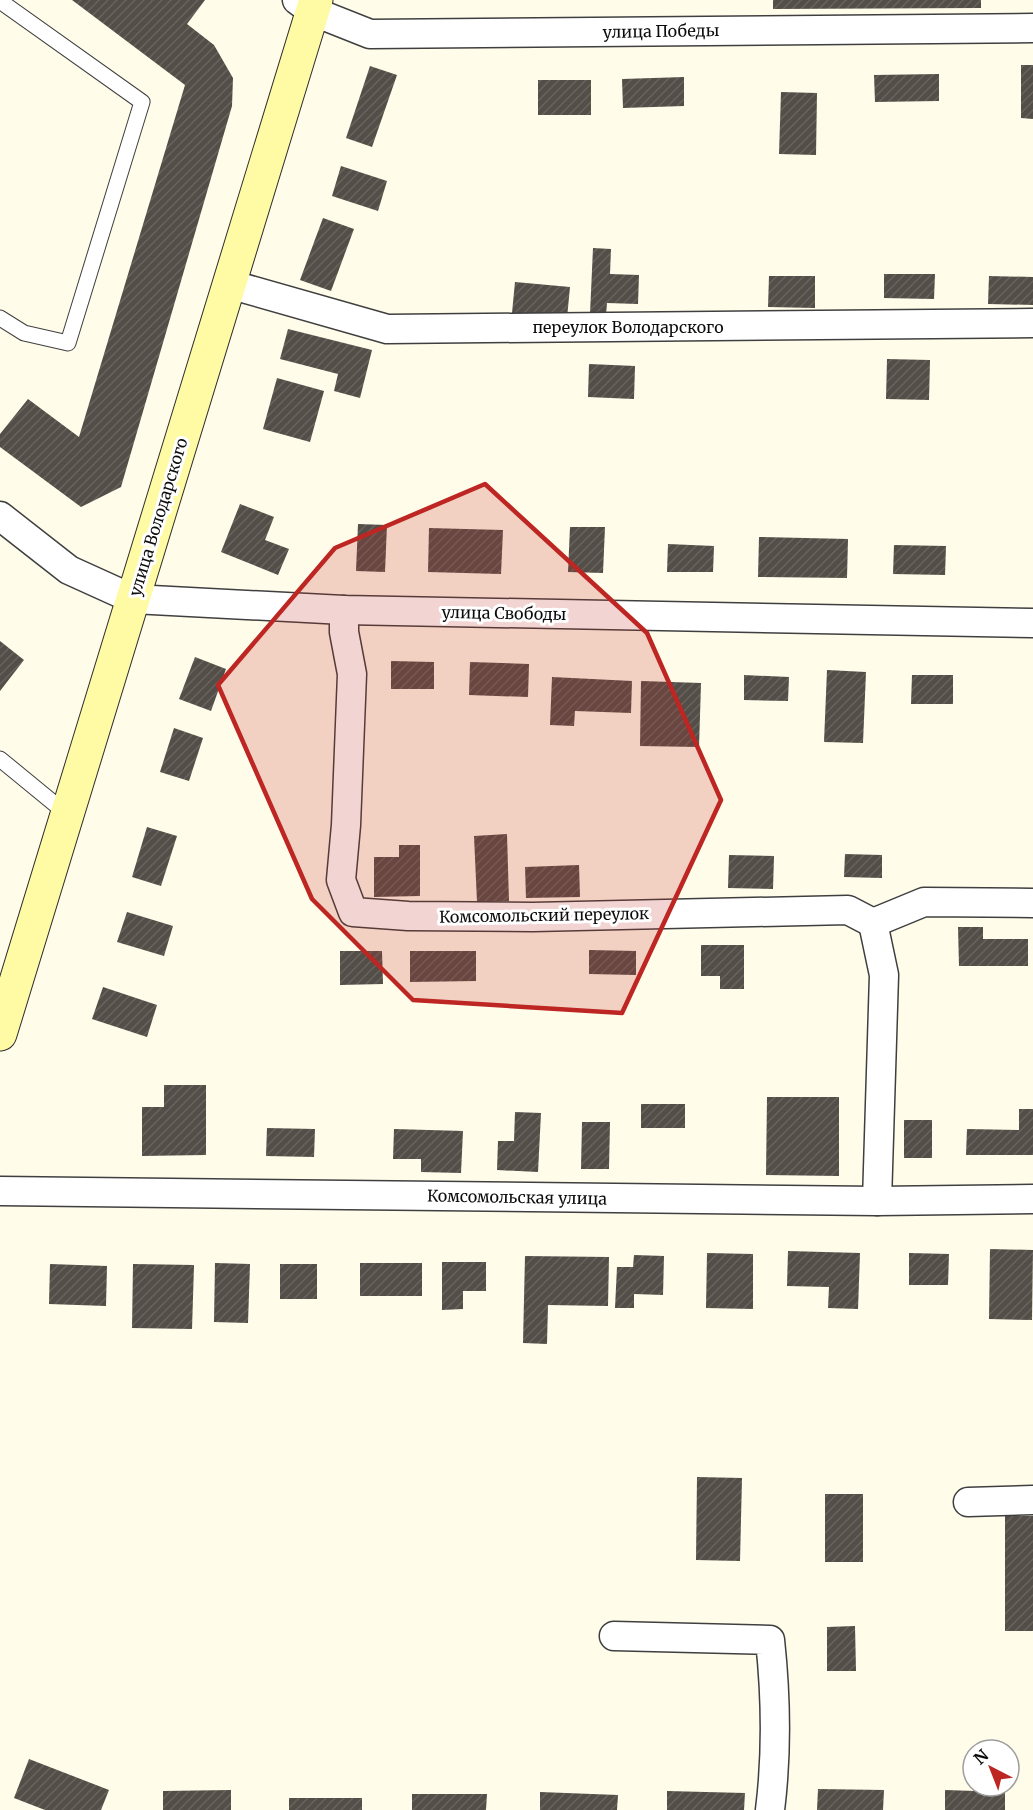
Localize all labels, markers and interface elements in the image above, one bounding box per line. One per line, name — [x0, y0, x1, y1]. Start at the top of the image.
street label: улица Победы — [602, 20, 720, 42]
street label: переулок Володарского — [533, 317, 723, 337]
street label: улица Володарского — [124, 435, 192, 599]
street label: улица Свободы — [441, 602, 567, 624]
street label: Комсомольский переулок — [439, 903, 649, 927]
street label: Комсомольская улица — [427, 1185, 608, 1209]
north arrow — [961, 1738, 1021, 1798]
text: N — [970, 1745, 993, 1769]

